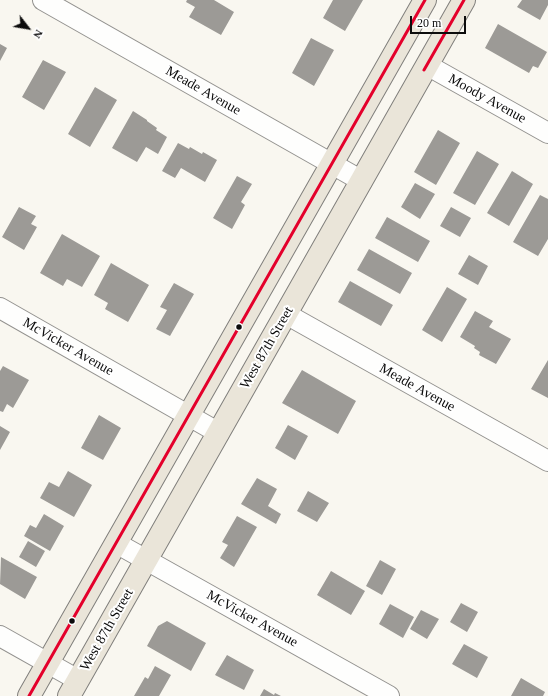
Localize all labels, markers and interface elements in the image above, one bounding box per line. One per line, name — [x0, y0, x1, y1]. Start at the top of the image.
north arrow — [8, 8, 48, 48]
scale bar — [412, 8, 468, 34]
text: 20 m — [417, 16, 441, 30]
text: N — [31, 28, 45, 41]
street label: Meade Avenue — [162, 63, 244, 119]
street label: Moody Avenue — [445, 71, 529, 127]
street label: West 87th Street — [237, 304, 297, 392]
street label: McVicker Avenue — [20, 314, 116, 380]
unlabelled marker — [234, 322, 244, 332]
street label: Meade Avenue — [376, 360, 458, 416]
street label: West 87th Street — [77, 586, 137, 674]
street label: McVicker Avenue — [203, 587, 301, 651]
unlabelled marker — [67, 616, 77, 626]

